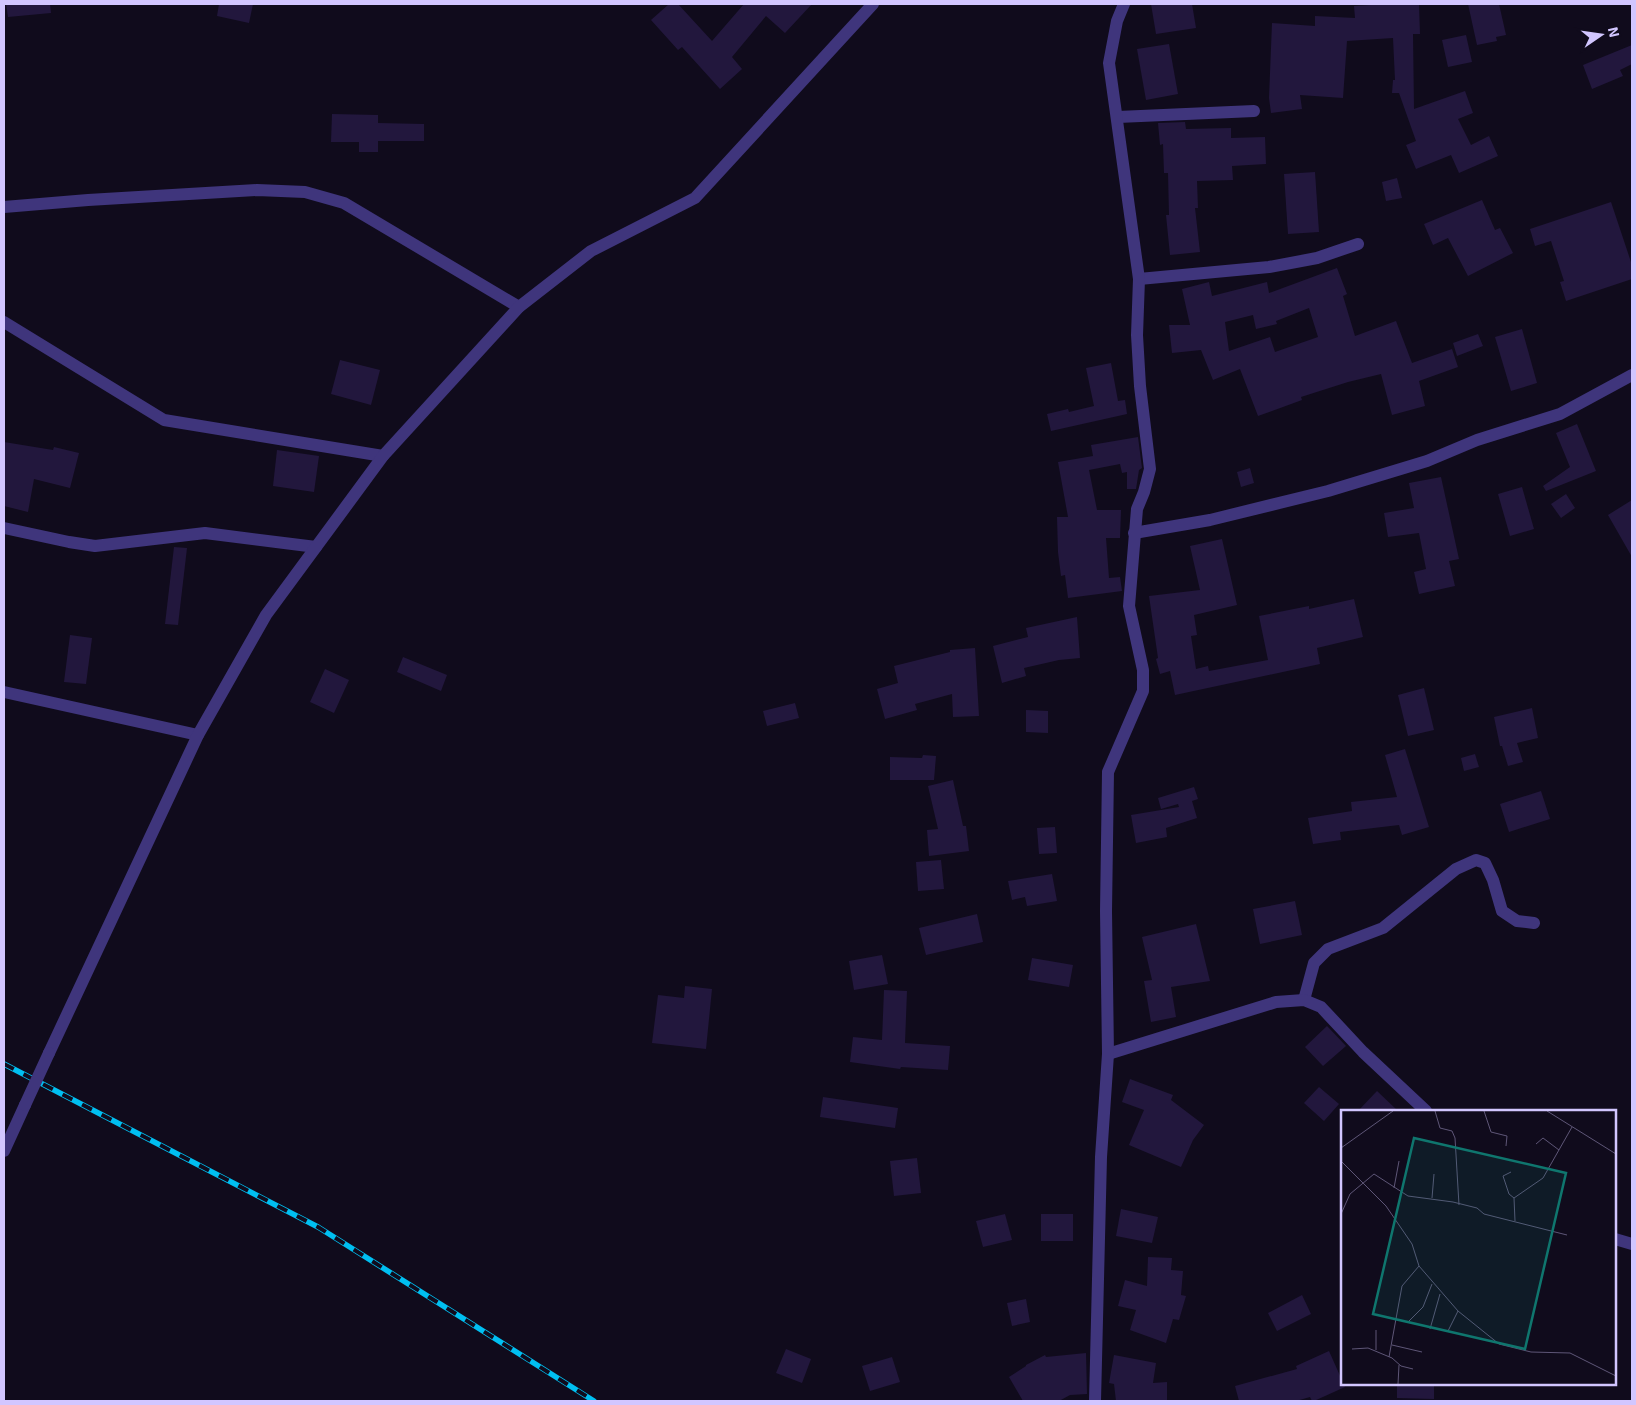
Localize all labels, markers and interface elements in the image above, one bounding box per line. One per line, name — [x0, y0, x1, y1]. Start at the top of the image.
north arrow — [1576, 10, 1626, 60]
text: N — [1605, 25, 1624, 39]
inset map — [1341, 1110, 1616, 1385]

